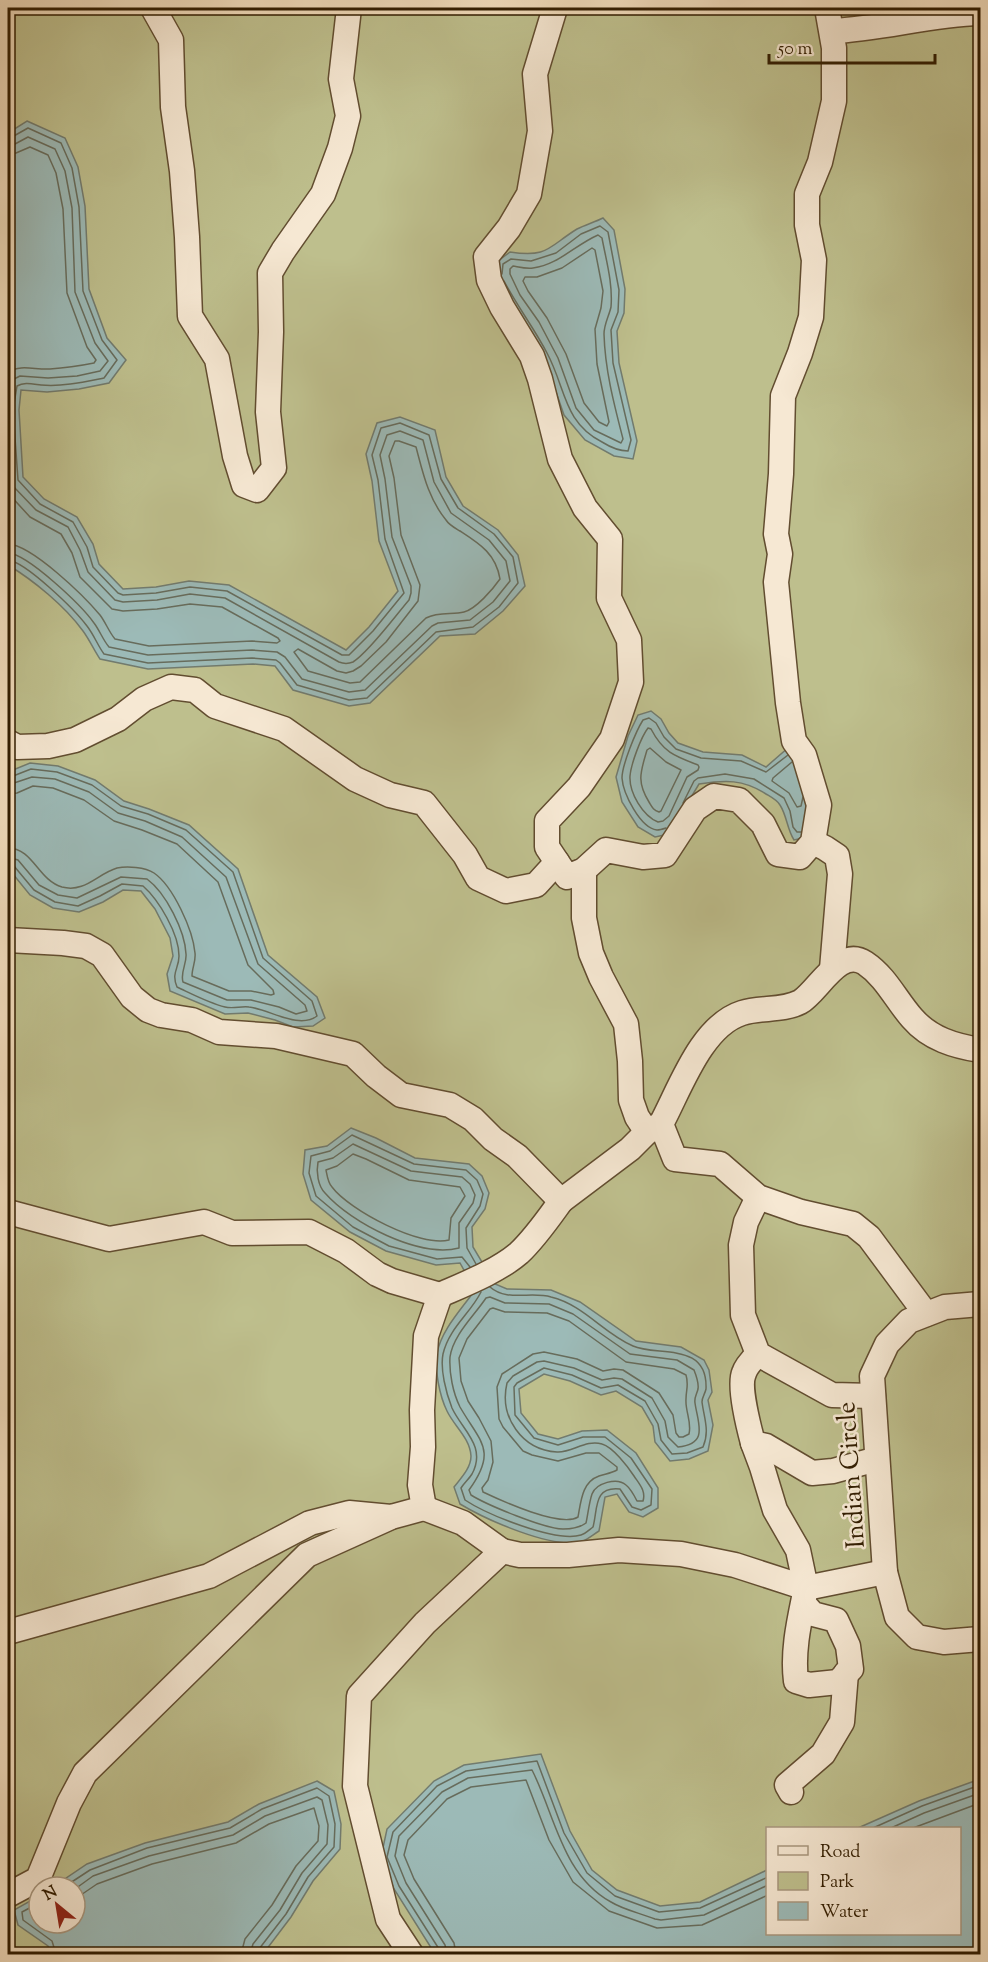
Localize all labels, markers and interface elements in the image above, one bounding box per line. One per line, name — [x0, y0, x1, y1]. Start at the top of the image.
scale bar — [769, 27, 936, 65]
text: 50 m — [777, 37, 813, 63]
street label: Indian Circle — [829, 1400, 876, 1549]
legend — [766, 1827, 961, 1935]
text: Road — [820, 1840, 860, 1866]
text: Park — [820, 1870, 855, 1896]
north arrow — [27, 1875, 87, 1935]
text: N — [39, 1881, 62, 1907]
text: Water — [820, 1900, 869, 1926]

